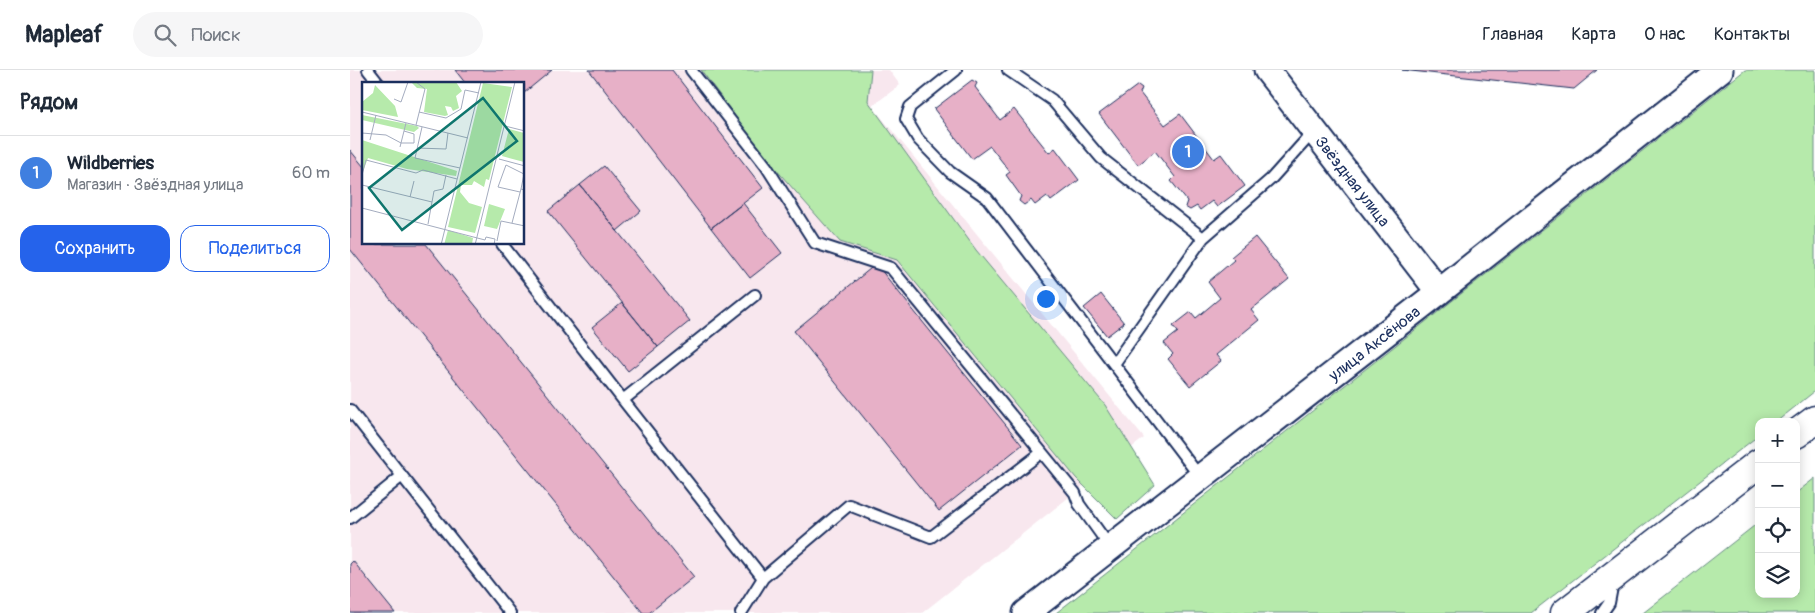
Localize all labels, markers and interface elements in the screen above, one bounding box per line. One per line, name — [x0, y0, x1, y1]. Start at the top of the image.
search box — [133, 12, 483, 57]
text: Mapleaf — [25, 20, 103, 49]
icon: search — [151, 21, 179, 49]
text: Поиск — [191, 23, 241, 47]
text: Главная — [1482, 23, 1543, 46]
text: Карта — [1571, 23, 1616, 46]
text: О нас — [1644, 23, 1686, 46]
text: Контакты — [1714, 23, 1790, 46]
inset map — [362, 82, 525, 245]
text: Рядом — [20, 89, 78, 116]
street label: Звёздная улица — [1311, 132, 1394, 231]
pin: 1 — [1172, 133, 1204, 171]
text: Wildberries — [67, 151, 154, 175]
text: 1 — [33, 163, 39, 183]
text: 60 m — [292, 163, 330, 183]
text: Магазин · Звёздная улица — [67, 175, 243, 195]
button: Сохранить — [20, 225, 170, 272]
button: Поделиться — [180, 225, 330, 272]
your location — [1033, 286, 1059, 312]
street label: улица Аксёнова — [1324, 302, 1424, 386]
map controls — [1755, 418, 1800, 598]
button: + — [1755, 418, 1800, 463]
button: − — [1755, 463, 1800, 508]
button: locate — [1755, 508, 1800, 553]
button: layers — [1755, 553, 1800, 598]

